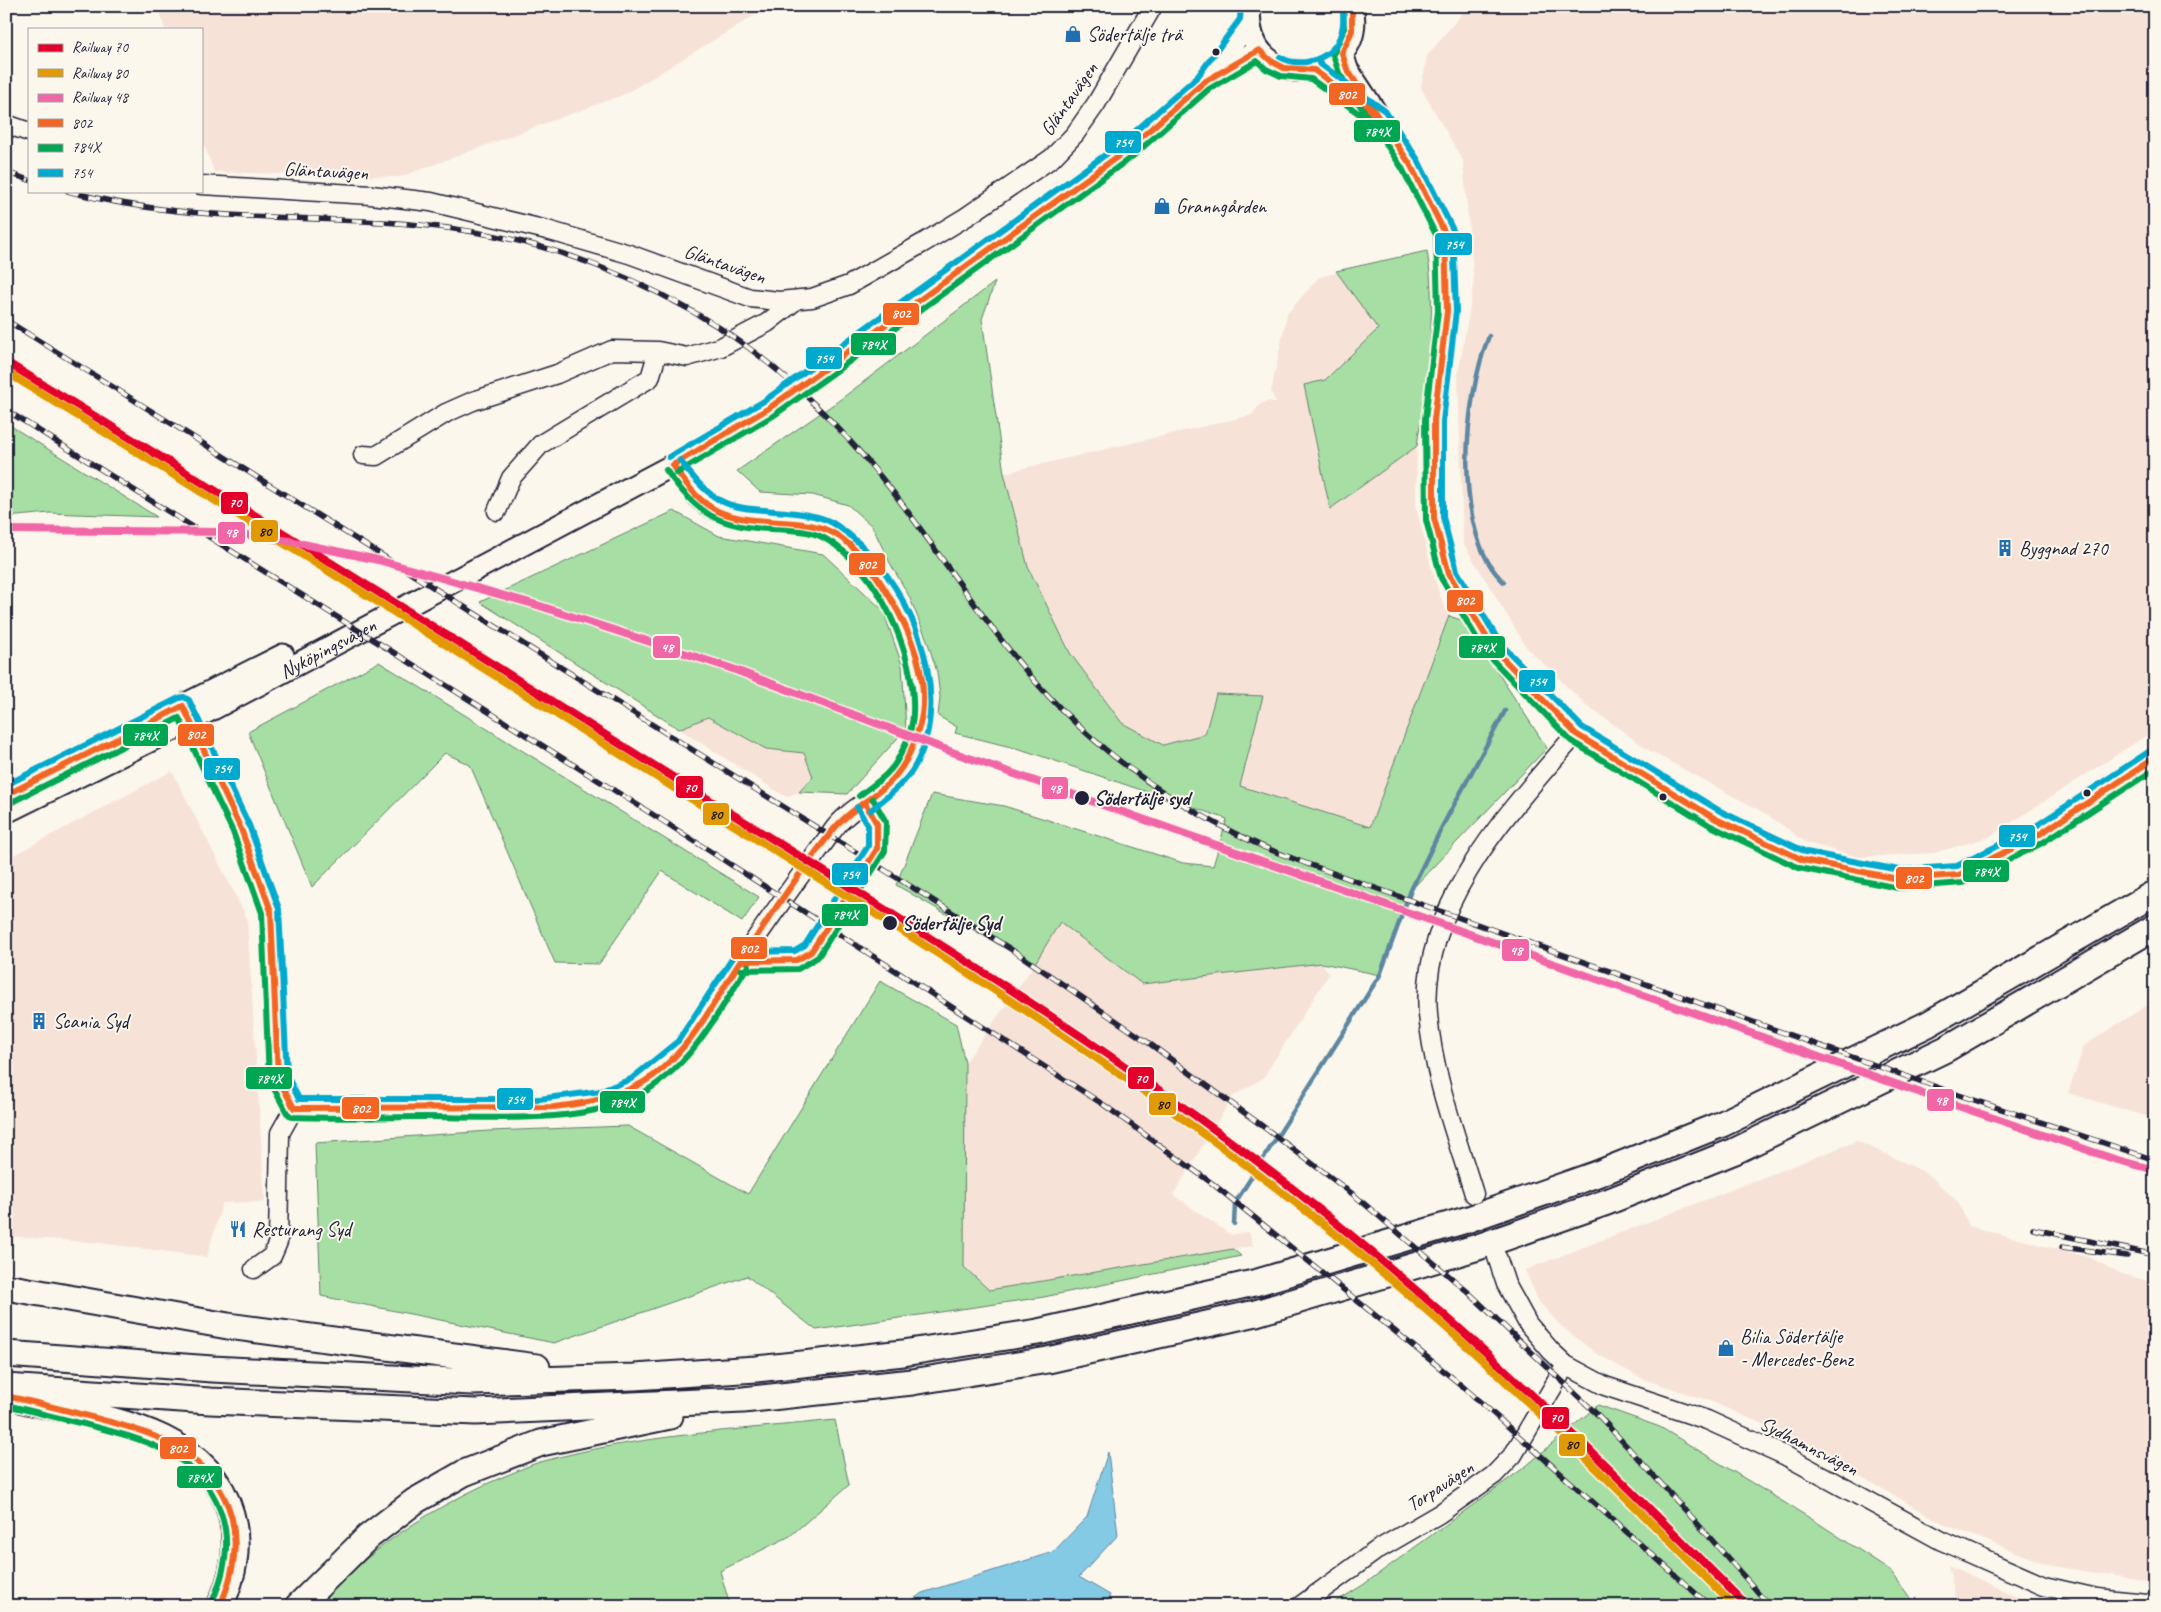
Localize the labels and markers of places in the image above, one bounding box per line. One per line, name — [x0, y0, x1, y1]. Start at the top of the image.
place label: Södertälje trä — [1087, 22, 1183, 47]
shop icon: Södertälje trä — [1063, 24, 1083, 44]
unlabelled marker — [1211, 47, 1221, 57]
place label: Granngården — [1176, 194, 1267, 219]
shop icon: Granngården — [1152, 196, 1172, 216]
place label: Byggnad 270 — [2019, 536, 2110, 561]
building icon: Byggnad 270 — [1995, 538, 2015, 558]
place label: Södertälje syd — [1094, 786, 1193, 811]
unlabelled marker — [2082, 788, 2092, 798]
marker: Södertälje syd — [1073, 789, 1091, 807]
unlabelled marker — [1658, 792, 1668, 802]
place label: Södertälje Syd — [902, 911, 1004, 936]
marker: Södertälje Syd — [881, 914, 899, 932]
place label: Scania Syd — [53, 1009, 131, 1034]
building icon: Scania Syd — [29, 1011, 49, 1031]
place label: Resturang Syd — [252, 1217, 354, 1242]
restaurant icon: Resturang Syd — [228, 1219, 248, 1239]
place label: Bilia Södertälje - Mercedes-Benz — [1740, 1324, 1855, 1372]
shop icon: Bilia Södertälje - Mercedes-Benz — [1716, 1338, 1736, 1358]

